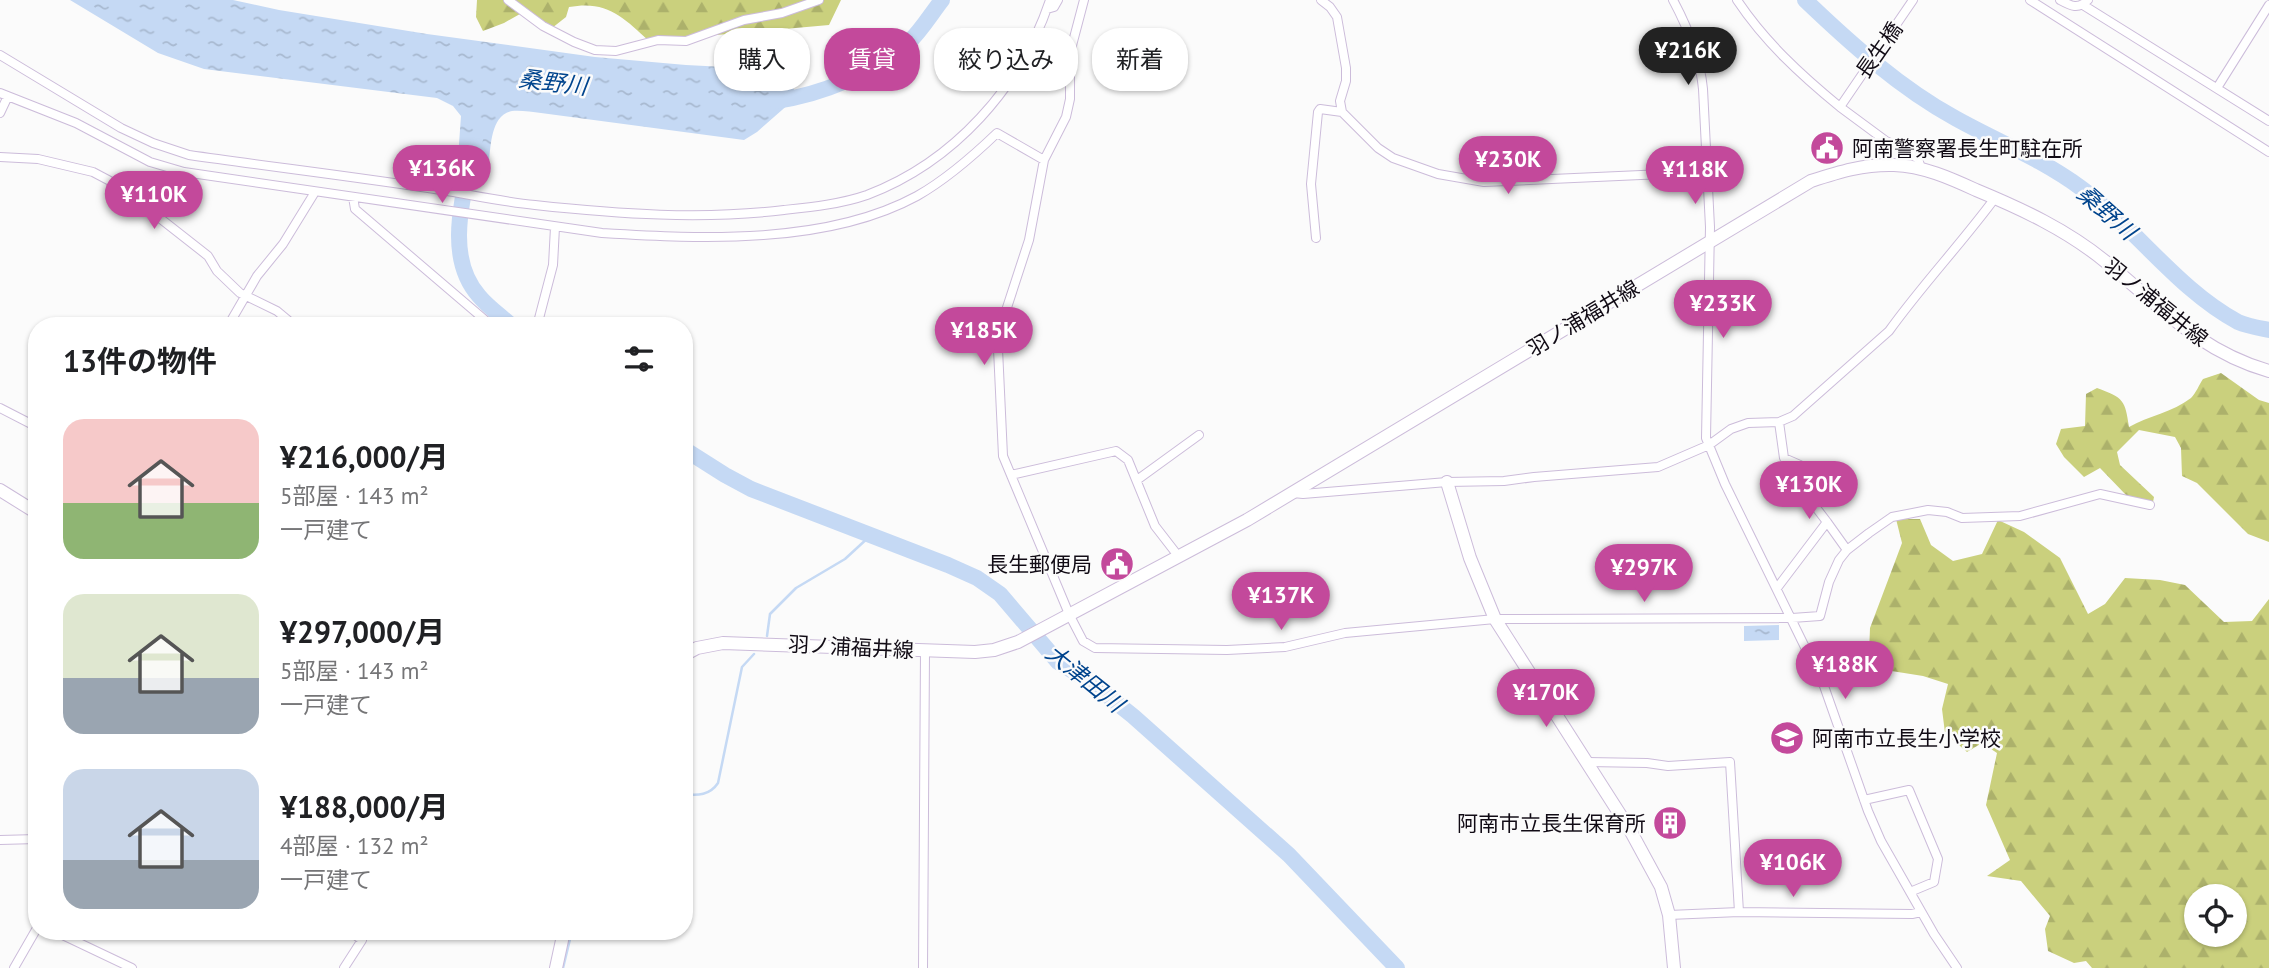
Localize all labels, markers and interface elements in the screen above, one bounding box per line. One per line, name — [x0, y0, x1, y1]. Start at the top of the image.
street label: 長生橋 — [1850, 16, 1908, 84]
chip: 購入 — [714, 28, 810, 91]
chip: 賃貸 — [824, 28, 920, 91]
chip: 絞り込み — [934, 28, 1078, 91]
chip: 新着 — [1092, 28, 1188, 91]
pin: ¥216K — [1639, 28, 1737, 87]
text: ¥216K — [1655, 35, 1721, 64]
water label: 桑野川 — [517, 63, 592, 101]
public building icon: 阿南警察署長生町駐在所 — [1808, 129, 1846, 167]
place label: 阿南警察署長生町駐在所 — [1852, 135, 2083, 162]
pin: ¥230K — [1459, 136, 1557, 196]
text: ¥230K — [1475, 144, 1541, 173]
pin: ¥136K — [393, 146, 491, 205]
pin: ¥118K — [1646, 146, 1744, 206]
text: ¥136K — [409, 153, 475, 182]
text: ¥118K — [1662, 154, 1728, 183]
pin: ¥110K — [105, 172, 203, 231]
water label: 桑野川 — [2071, 178, 2145, 248]
text: ¥110K — [121, 179, 187, 208]
street label: 羽ノ浦福井線 — [2099, 252, 2213, 352]
street label: 羽ノ浦福井線 — [1522, 274, 1644, 362]
pin: ¥233K — [1674, 280, 1772, 340]
text: ¥233K — [1690, 288, 1756, 317]
pin: ¥185K — [935, 308, 1033, 367]
text: ¥185K — [951, 315, 1017, 344]
icon: filters — [620, 340, 658, 378]
text: 13件の物件 — [63, 341, 217, 380]
text: ¥216,000/月 — [280, 437, 449, 476]
icon: home — [119, 447, 203, 531]
pin: ¥130K — [1760, 462, 1858, 521]
text: ¥130K — [1776, 469, 1842, 498]
text: 5部屋 · 143 m² — [280, 481, 428, 510]
text: 一戸建て — [280, 515, 372, 544]
pin: ¥297K — [1595, 544, 1693, 604]
public building icon: 長生郵便局 — [1098, 545, 1136, 583]
place label: 長生郵便局 — [987, 551, 1092, 578]
text: ¥297K — [1611, 552, 1677, 581]
pin: ¥137K — [1232, 572, 1330, 632]
text: ¥137K — [1248, 580, 1314, 609]
text: ¥297,000/月 — [280, 612, 445, 651]
icon: home — [119, 622, 203, 706]
street label: 羽ノ浦福井線 — [787, 630, 915, 664]
water label: 大津田川 — [1040, 638, 1132, 720]
pin: ¥188K — [1796, 642, 1894, 701]
text: ¥188K — [1812, 649, 1878, 678]
text: 5部屋 · 143 m² — [280, 656, 428, 685]
pin: ¥170K — [1497, 670, 1595, 729]
text: ¥170K — [1513, 677, 1579, 706]
text: 一戸建て — [280, 690, 372, 719]
school or university icon: 阿南市立長生小学校 — [1768, 719, 1806, 757]
place label: 阿南市立長生小学校 — [1812, 725, 2001, 752]
text: ¥188,000/月 — [280, 787, 449, 826]
icon: home — [119, 797, 203, 881]
building icon: 阿南市立長生保育所 — [1651, 804, 1689, 842]
place label: 阿南市立長生保育所 — [1457, 810, 1646, 837]
text: 4部屋 · 132 m² — [280, 831, 428, 860]
pin: ¥106K — [1744, 839, 1842, 899]
text: ¥106K — [1760, 847, 1826, 876]
text: 一戸建て — [280, 865, 372, 894]
map controls — [2184, 884, 2247, 947]
button: locate — [2184, 884, 2247, 947]

